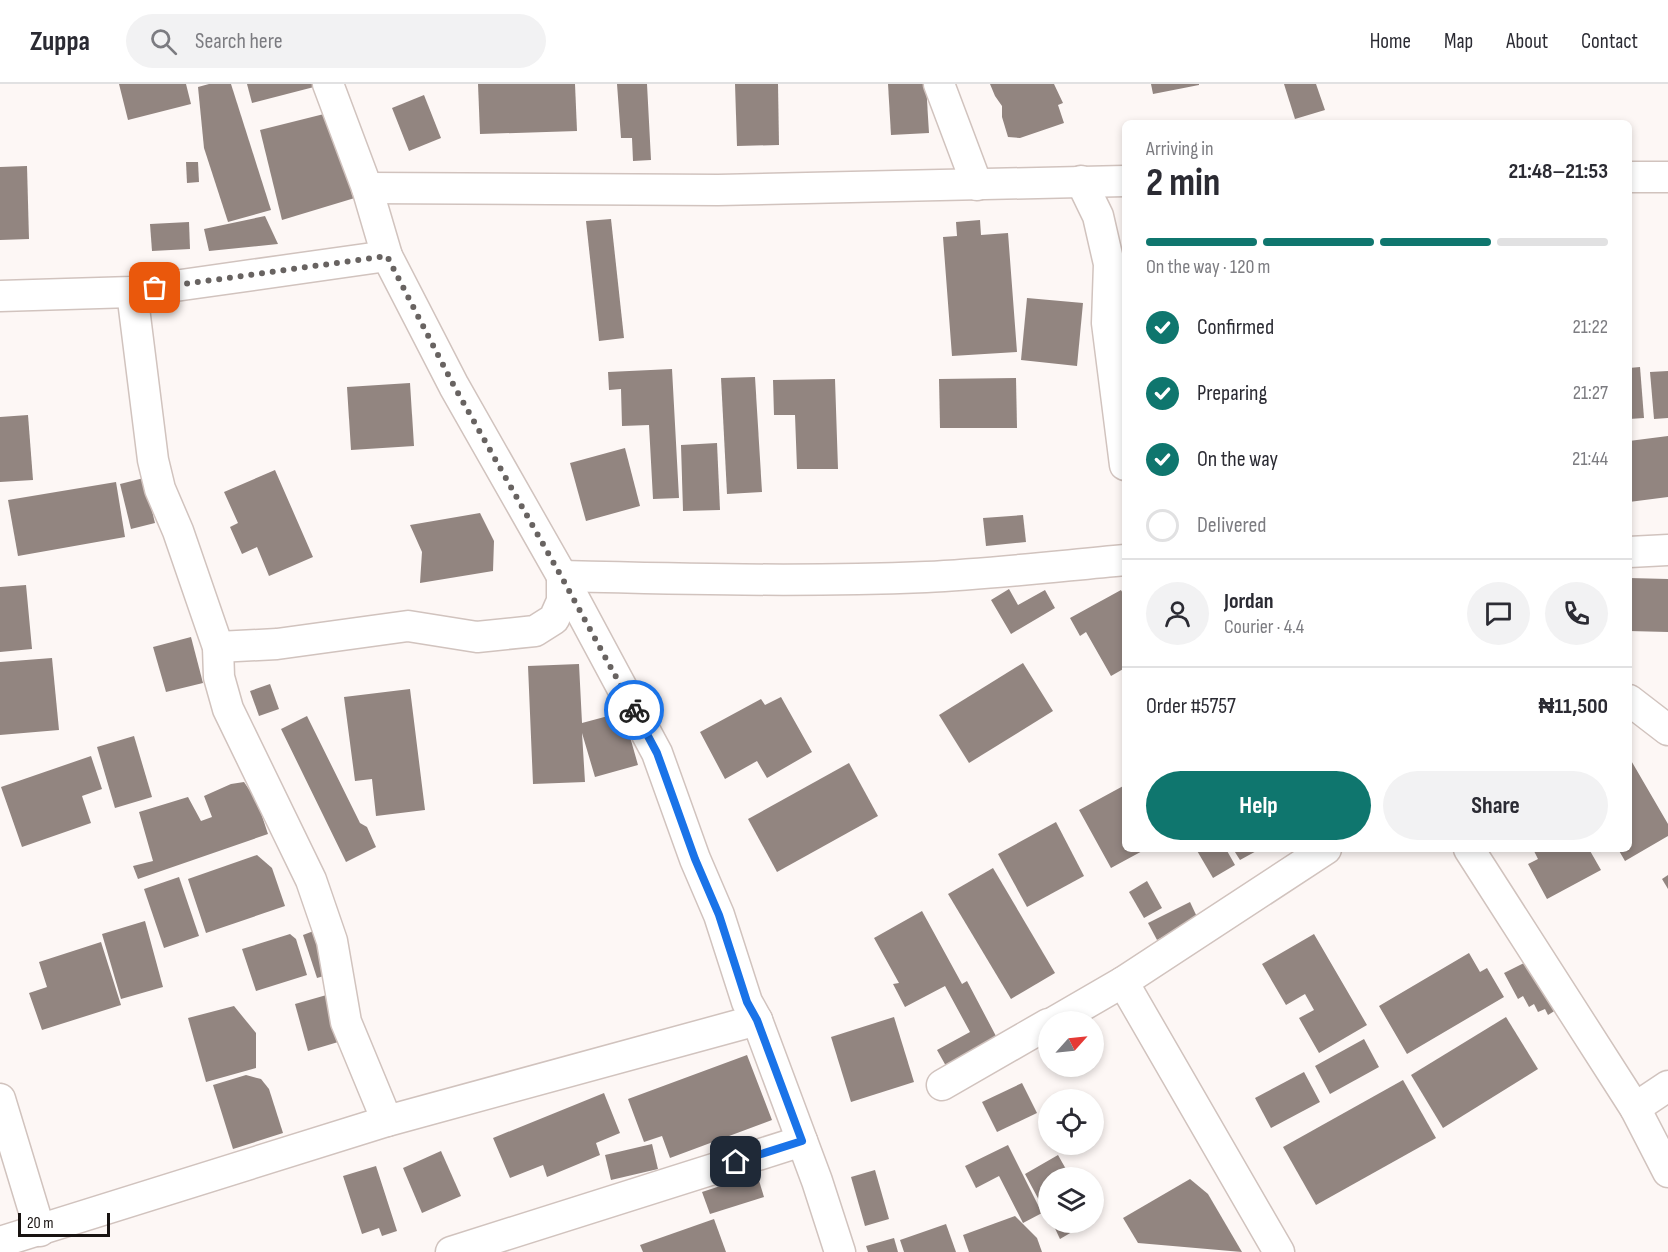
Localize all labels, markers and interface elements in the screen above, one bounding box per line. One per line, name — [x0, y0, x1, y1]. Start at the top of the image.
search box — [126, 14, 546, 68]
text: Zuppa — [30, 25, 90, 58]
icon: search — [147, 25, 180, 58]
text: Search here — [195, 28, 283, 55]
text: Home — [1370, 29, 1411, 54]
text: Map — [1444, 29, 1473, 54]
text: About — [1506, 29, 1548, 54]
text: Contact — [1581, 29, 1638, 54]
text: Arriving in — [1146, 137, 1214, 161]
text: 21:48–21:53 — [1509, 158, 1608, 185]
text: 2 min — [1146, 160, 1220, 207]
text: On the way · 120 m — [1146, 255, 1270, 279]
pin — [129, 262, 180, 313]
icon: bag — [138, 271, 171, 304]
icon: check — [1146, 311, 1179, 344]
text: Confirmed — [1197, 314, 1274, 341]
text: 21:22 — [1572, 315, 1608, 339]
icon: check — [1146, 377, 1179, 410]
text: Preparing — [1197, 380, 1267, 407]
text: 21:27 — [1573, 381, 1608, 405]
icon: check — [1146, 443, 1179, 476]
text: On the way — [1197, 446, 1278, 473]
text: 21:44 — [1572, 447, 1608, 471]
text: Delivered — [1197, 512, 1266, 539]
button: person — [1146, 582, 1209, 645]
button: chat — [1467, 582, 1530, 645]
button: phone — [1545, 582, 1608, 645]
text: Jordan — [1224, 588, 1273, 615]
text: Courier · 4.4 — [1224, 615, 1304, 639]
courier — [604, 680, 664, 740]
text: Order #5757 — [1146, 693, 1236, 720]
text: ₦11,500 — [1539, 693, 1608, 720]
icon: bike — [618, 694, 651, 727]
button: Help — [1146, 771, 1371, 840]
button: Share — [1383, 771, 1608, 840]
north arrow — [1038, 1011, 1104, 1077]
map controls — [1038, 1011, 1104, 1233]
button: locate — [1038, 1089, 1104, 1155]
pin — [710, 1136, 761, 1187]
icon: home — [719, 1145, 752, 1178]
button: layers — [1038, 1167, 1104, 1233]
scale bar — [18, 1210, 110, 1238]
text: 20 m — [27, 1214, 54, 1233]

